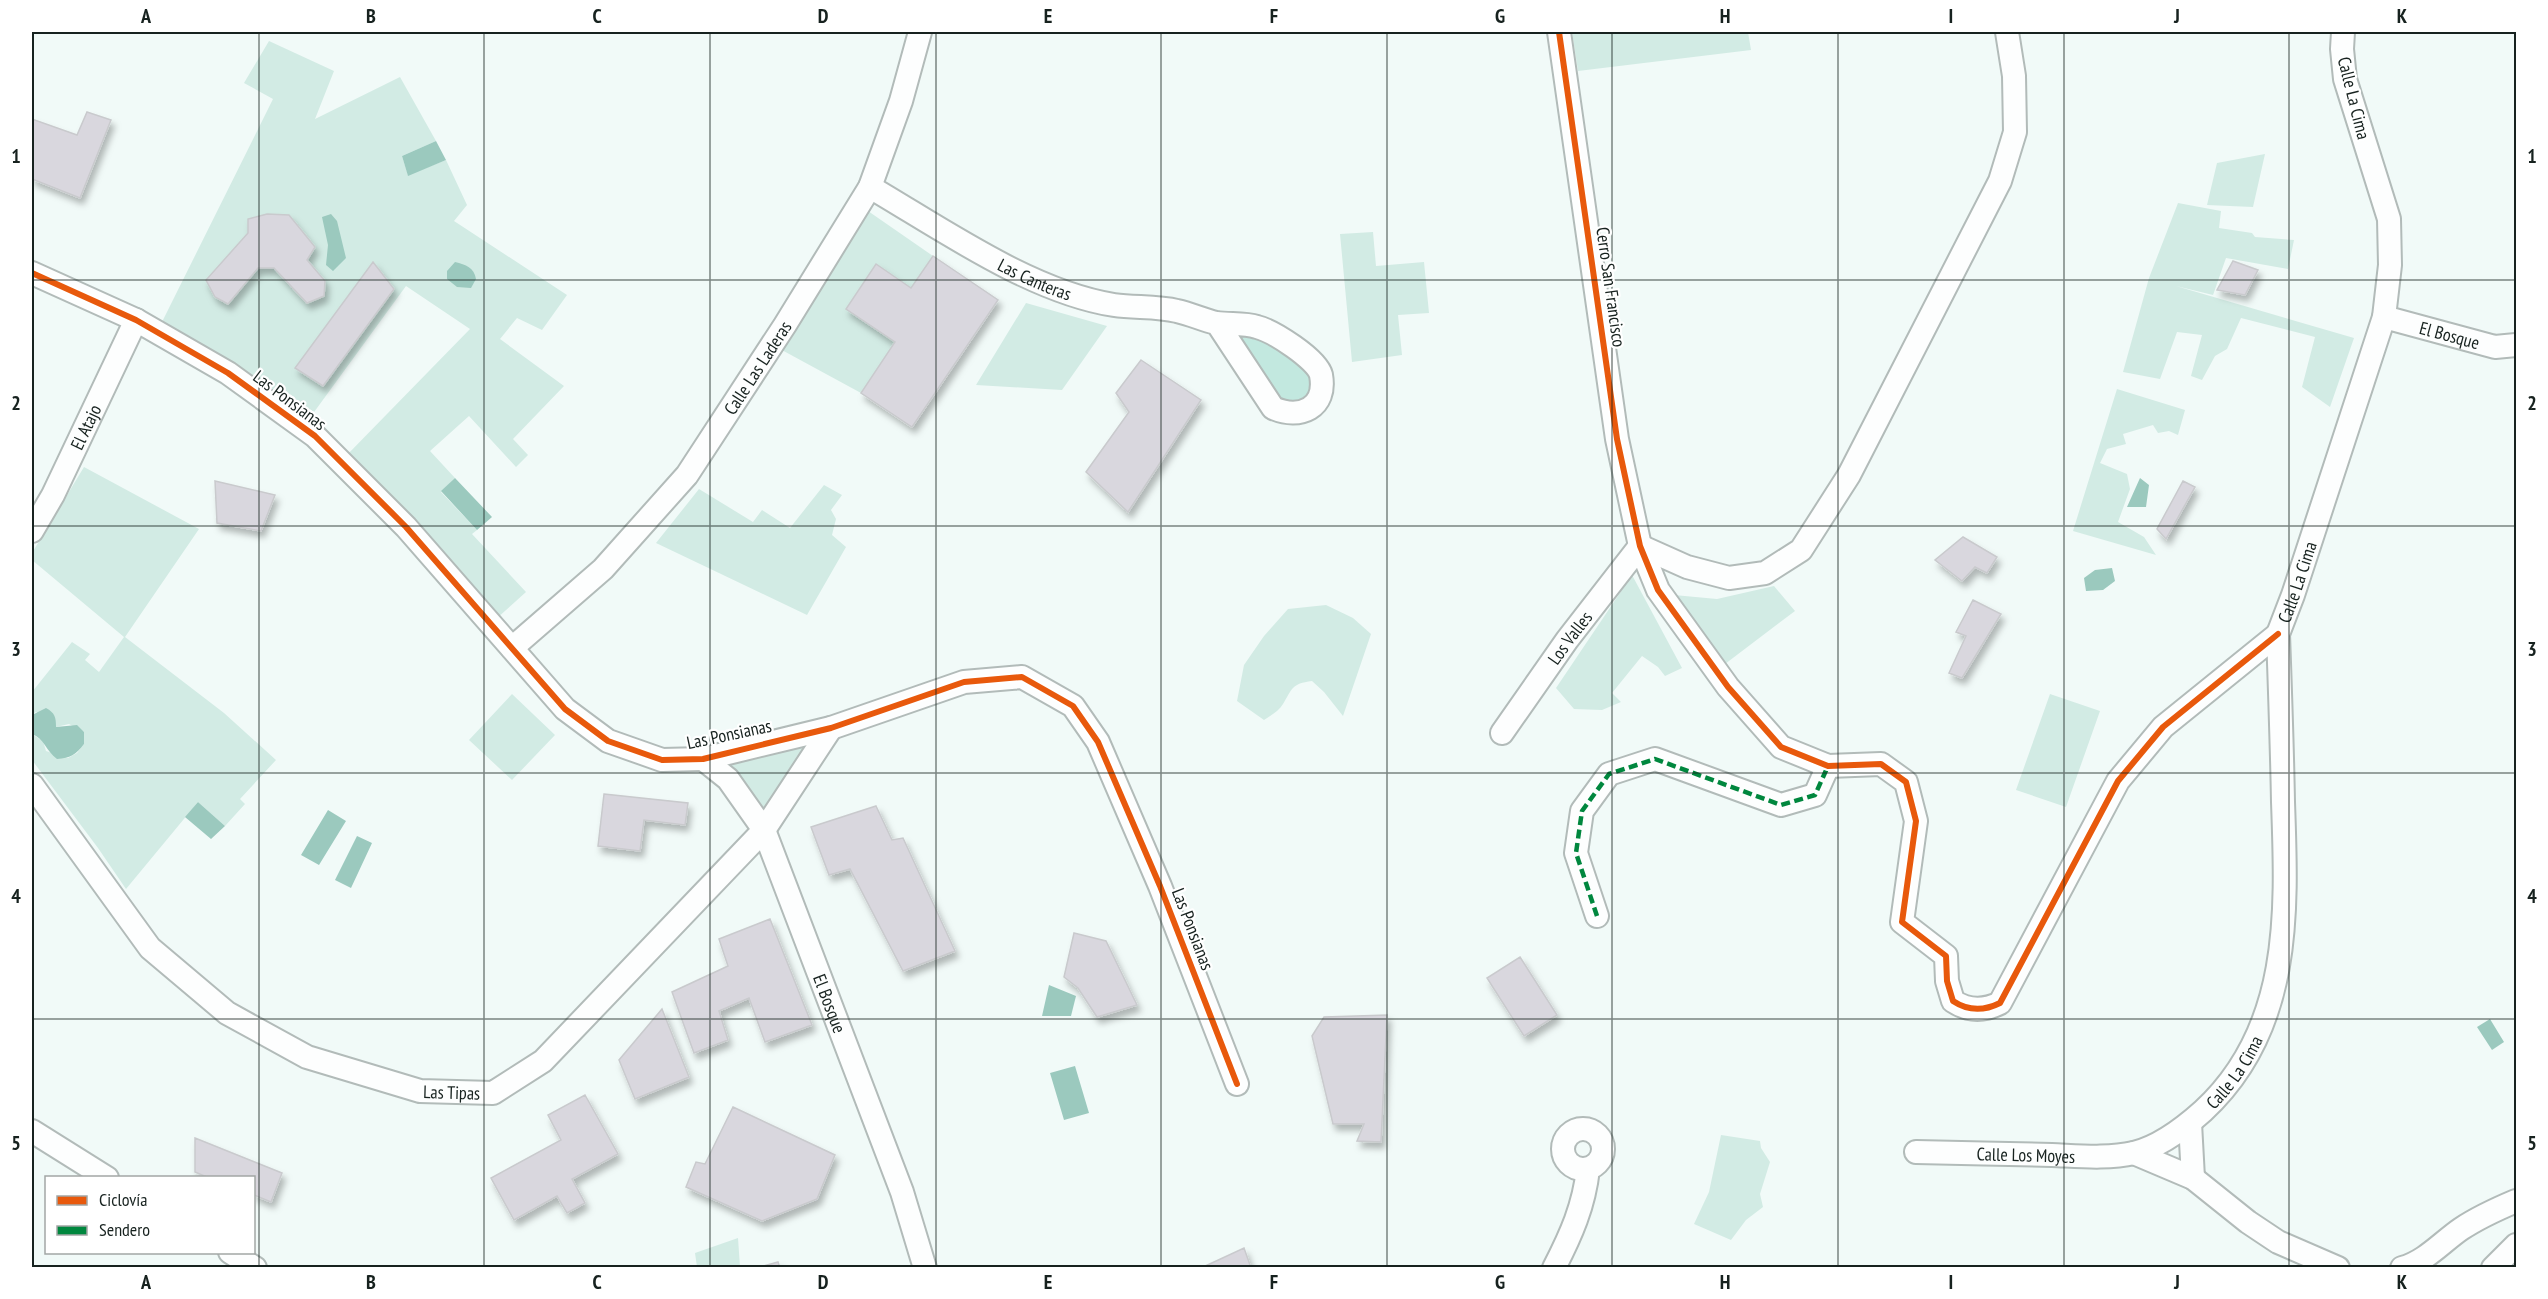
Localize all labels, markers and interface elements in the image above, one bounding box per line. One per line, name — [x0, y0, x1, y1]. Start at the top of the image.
text: A — [140, 3, 152, 29]
text: B — [366, 3, 376, 29]
text: C — [592, 3, 602, 29]
text: D — [818, 3, 829, 29]
text: E — [1044, 3, 1052, 29]
text: F — [1270, 3, 1278, 29]
text: G — [1495, 3, 1505, 29]
text: H — [1720, 3, 1730, 29]
text: I — [1949, 3, 1953, 29]
text: J — [2173, 3, 2180, 29]
text: K — [2397, 3, 2408, 29]
street label: Calle La Cima — [2333, 54, 2375, 142]
text: 1 — [11, 143, 21, 169]
text: 1 — [2527, 143, 2537, 169]
street label: Cerro San Francisco — [1591, 225, 1631, 349]
street label: Las Canteras — [994, 253, 1074, 305]
street label: Calle Las Laderas — [718, 316, 796, 419]
street label: El Bosque — [2417, 316, 2482, 354]
street label: Las Ponsianas — [249, 365, 331, 435]
text: 2 — [11, 390, 21, 416]
text: 2 — [2527, 390, 2537, 416]
street label: El Atajo — [65, 400, 106, 453]
street label: Calle La Cima — [2272, 538, 2321, 626]
street label: Los Valles — [1542, 606, 1597, 669]
text: 3 — [11, 636, 21, 662]
text: 3 — [2527, 636, 2537, 662]
street label: Las Ponsianas — [685, 714, 773, 754]
text: 4 — [11, 883, 21, 909]
text: 4 — [2527, 883, 2537, 909]
street label: Las Ponsianas — [1167, 885, 1219, 973]
street label: El Bosque — [808, 971, 852, 1036]
street label: Calle La Cima — [2201, 1032, 2267, 1113]
street label: Las Tipas — [423, 1080, 480, 1104]
text: 5 — [11, 1130, 21, 1156]
text: 5 — [2527, 1130, 2537, 1156]
street label: Calle Los Moyes — [1976, 1142, 2076, 1168]
legend — [45, 1176, 255, 1254]
text: Ciclovía — [99, 1188, 147, 1211]
text: Sendero — [99, 1218, 150, 1241]
text: A — [140, 1269, 152, 1295]
text: B — [366, 1269, 376, 1295]
text: C — [592, 1269, 602, 1295]
text: D — [818, 1269, 829, 1295]
text: E — [1044, 1269, 1052, 1295]
text: F — [1270, 1269, 1278, 1295]
text: G — [1495, 1269, 1505, 1295]
text: H — [1720, 1269, 1730, 1295]
text: I — [1949, 1269, 1953, 1295]
text: J — [2173, 1269, 2180, 1295]
text: K — [2397, 1269, 2408, 1295]

